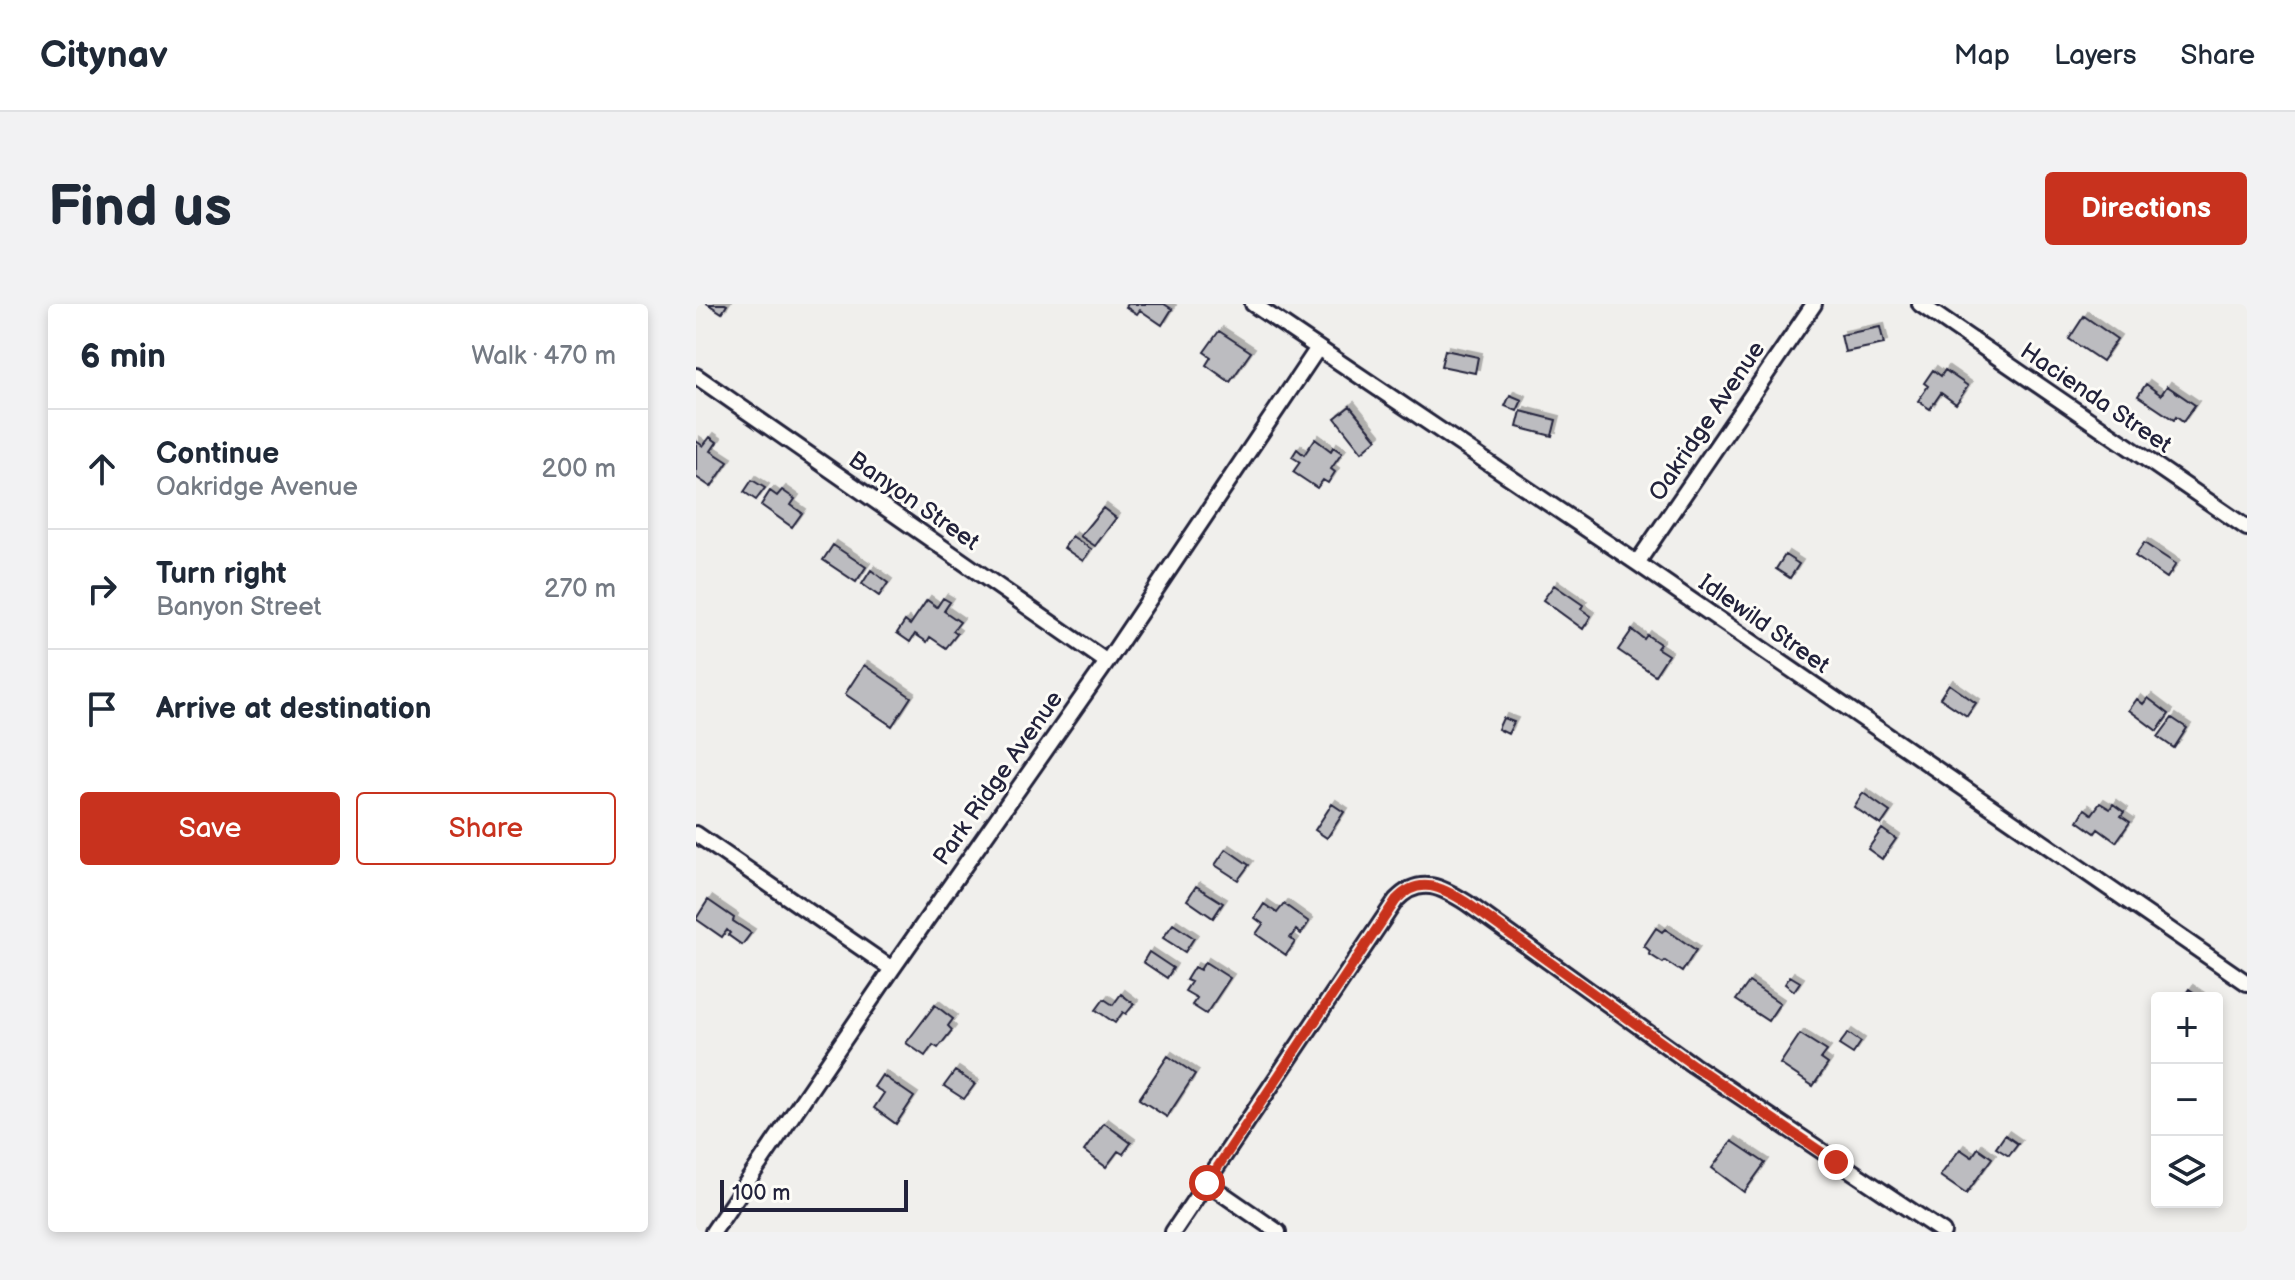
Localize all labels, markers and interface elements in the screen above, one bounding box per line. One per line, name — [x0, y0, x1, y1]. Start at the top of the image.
text: Citynav — [40, 33, 167, 78]
text: Map — [1954, 39, 2010, 72]
text: Layers — [2054, 39, 2137, 72]
text: Share — [2181, 39, 2255, 72]
button: Directions — [2045, 172, 2247, 245]
text: Find us — [48, 175, 232, 242]
text: 6 min — [80, 336, 166, 377]
street label: Oakridge Avenue — [1643, 336, 1771, 506]
street label: Hacienda Street — [2015, 337, 2178, 460]
text: Walk · 470 m — [471, 341, 616, 372]
text: Continue — [156, 436, 279, 472]
street label: Banyon Street — [843, 445, 985, 557]
icon: ahead — [80, 447, 124, 491]
text: 200 m — [542, 454, 616, 485]
text: Oakridge Avenue — [156, 472, 358, 503]
text: Turn right — [156, 556, 287, 592]
icon: right — [80, 567, 124, 611]
street label: Idlewild Street — [1693, 568, 1836, 680]
text: 270 m — [544, 574, 616, 605]
text: Banyon Street — [156, 592, 322, 623]
street label: Park Ridge Avenue — [927, 685, 1069, 871]
icon: arrive — [80, 687, 124, 731]
text: Arrive at destination — [156, 691, 432, 727]
button: Save — [80, 792, 340, 865]
button: Share — [356, 792, 616, 865]
map controls — [2151, 992, 2223, 1208]
button: + — [2151, 992, 2223, 1064]
button: − — [2151, 1064, 2223, 1136]
button: layers — [2151, 1136, 2223, 1208]
route end — [1818, 1144, 1854, 1180]
route start — [1189, 1165, 1225, 1201]
scale bar — [720, 1176, 908, 1212]
text: 100 m — [732, 1180, 791, 1207]

